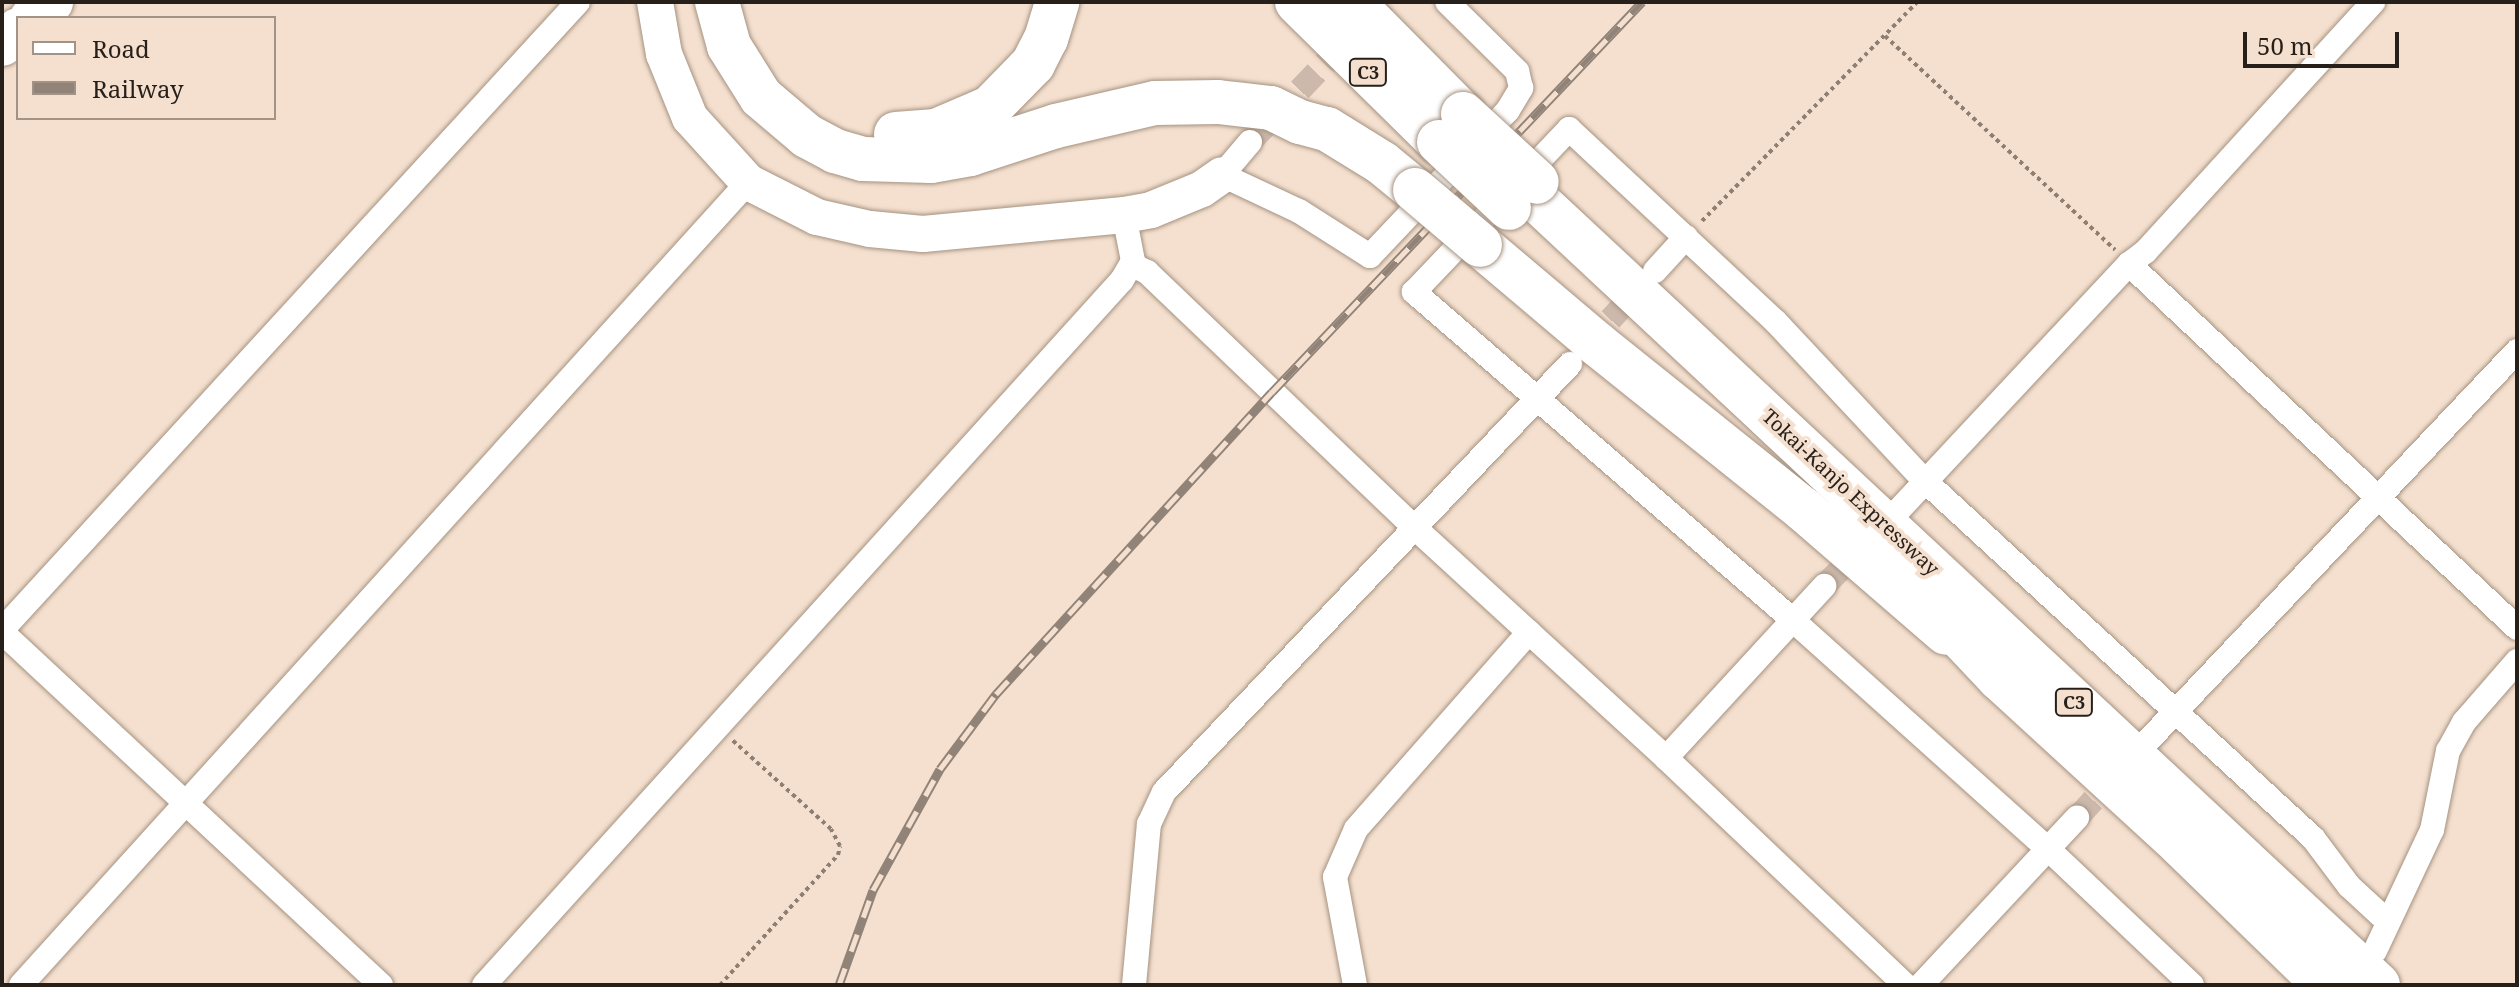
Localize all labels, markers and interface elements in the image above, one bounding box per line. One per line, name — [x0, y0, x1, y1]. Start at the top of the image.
legend — [16, 16, 276, 120]
scale bar — [2247, 16, 2403, 66]
text: 50 m — [2257, 29, 2313, 62]
text: Road — [92, 32, 150, 65]
road number: C3 — [1348, 58, 1388, 86]
text: Railway — [92, 72, 184, 105]
street label: Tokai-Kanjo Expressway — [1758, 404, 1944, 580]
road number: C3 — [2054, 688, 2094, 716]

